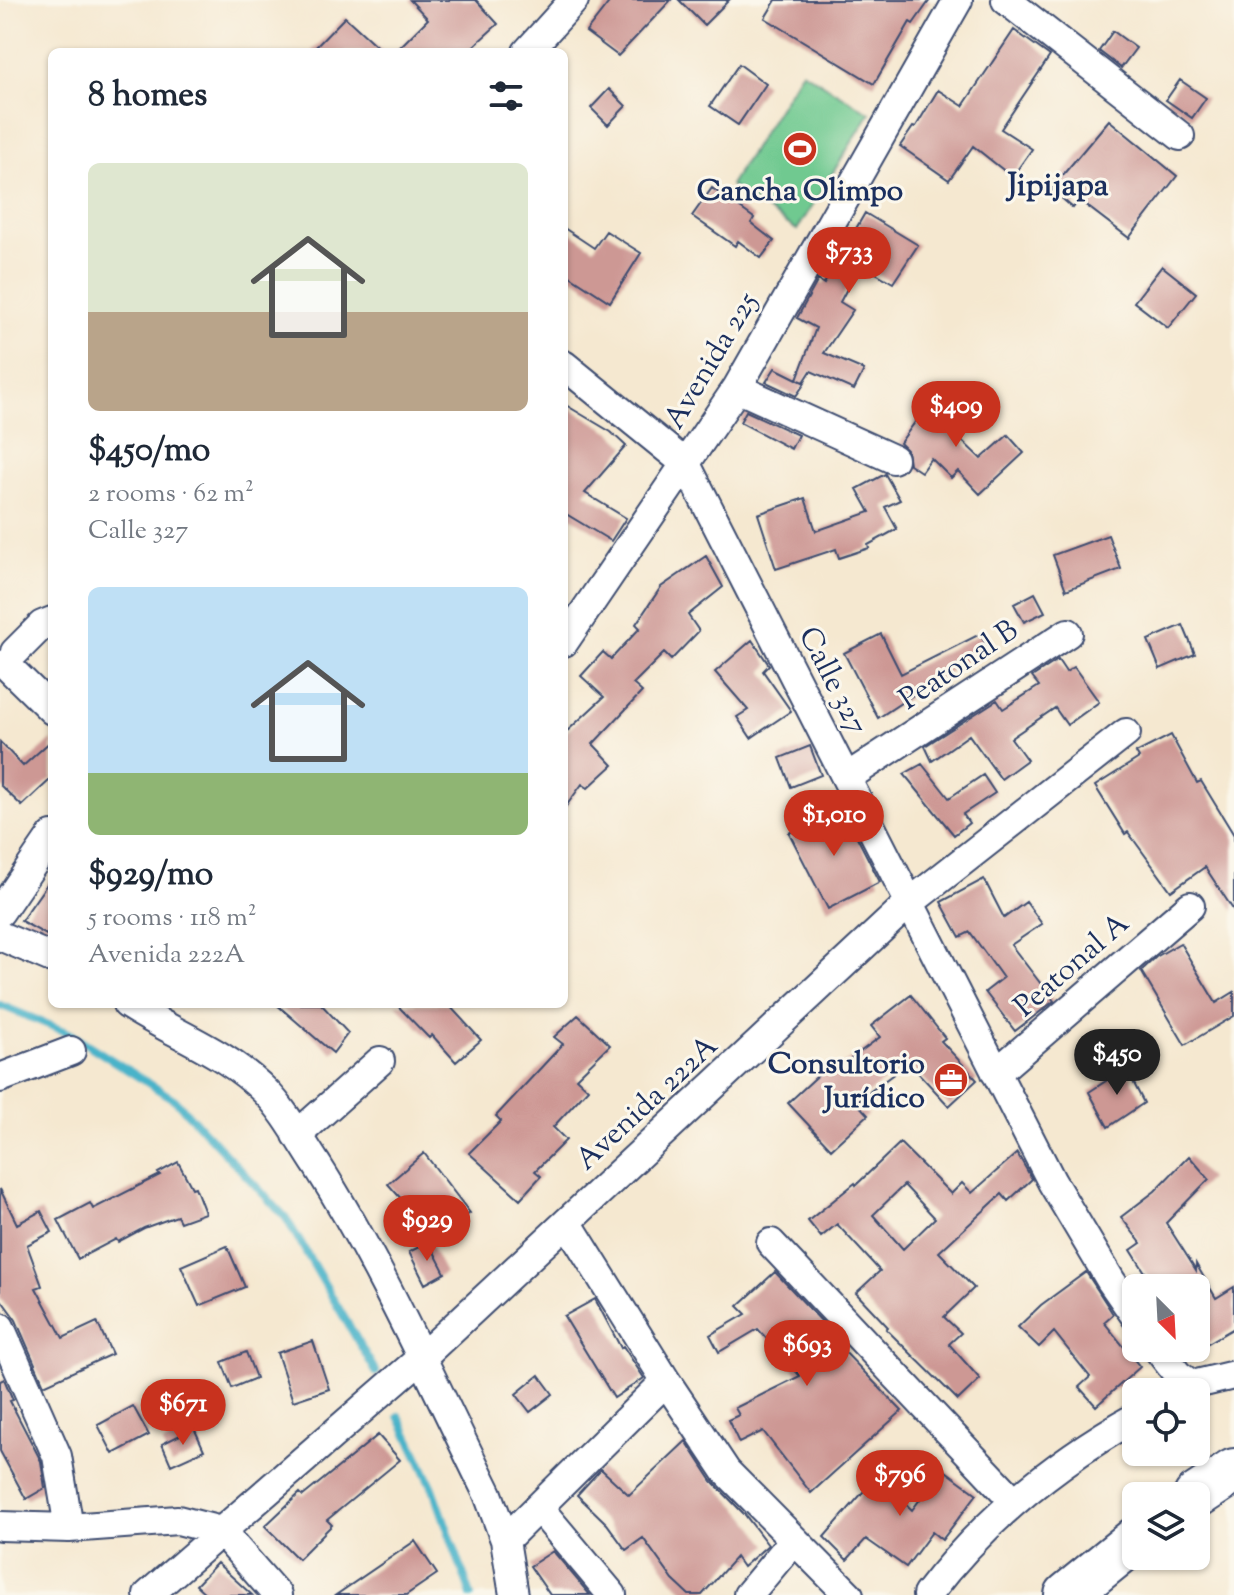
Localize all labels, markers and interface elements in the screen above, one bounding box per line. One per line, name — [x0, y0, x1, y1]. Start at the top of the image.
text: 8 homes — [88, 72, 207, 121]
icon: filters — [484, 74, 528, 118]
sports icon: Cancha Olimpo — [781, 130, 819, 168]
district label: Jipijapa — [1006, 164, 1109, 210]
place label: Cancha Olimpo — [697, 171, 903, 214]
icon: home — [236, 215, 380, 359]
pin: $733 — [802, 227, 896, 295]
text: $733 — [825, 234, 873, 271]
street label: Avenida 225 — [654, 285, 770, 438]
pin: $409 — [909, 381, 1003, 449]
text: $409 — [929, 388, 983, 425]
text: $450/mo — [88, 427, 210, 476]
text: 2 rooms · 62 m² — [88, 476, 254, 513]
text: Calle 327 — [88, 513, 188, 550]
street label: Peatonal B — [891, 610, 1027, 722]
street label: Calle 327 — [786, 620, 877, 742]
icon: home — [236, 639, 380, 783]
pin: $1,010 — [769, 790, 899, 858]
text: $1,010 — [802, 797, 866, 834]
text: $929/mo — [88, 851, 213, 900]
text: 5 rooms · 118 m² — [88, 900, 256, 937]
street label: Peatonal A — [1006, 904, 1140, 1028]
text: Avenida 222A — [88, 937, 245, 974]
street label: Avenida 222A — [567, 1026, 729, 1181]
pin: $450 — [1070, 1029, 1164, 1097]
text: $450 — [1092, 1036, 1142, 1073]
place label: Consultorio Jurídico — [768, 1044, 925, 1121]
office icon: Consultorio Jurídico — [932, 1061, 970, 1099]
pin: $929 — [380, 1195, 474, 1263]
text: $929 — [401, 1202, 453, 1239]
north arrow — [1122, 1274, 1210, 1362]
map controls — [1122, 1274, 1210, 1570]
pin: $693 — [760, 1320, 854, 1388]
text: $693 — [782, 1327, 832, 1364]
button: locate — [1122, 1378, 1210, 1466]
pin: $671 — [136, 1379, 230, 1447]
text: $671 — [159, 1386, 207, 1423]
pin: $796 — [853, 1450, 947, 1518]
text: $796 — [874, 1457, 926, 1494]
button: layers — [1122, 1482, 1210, 1570]

